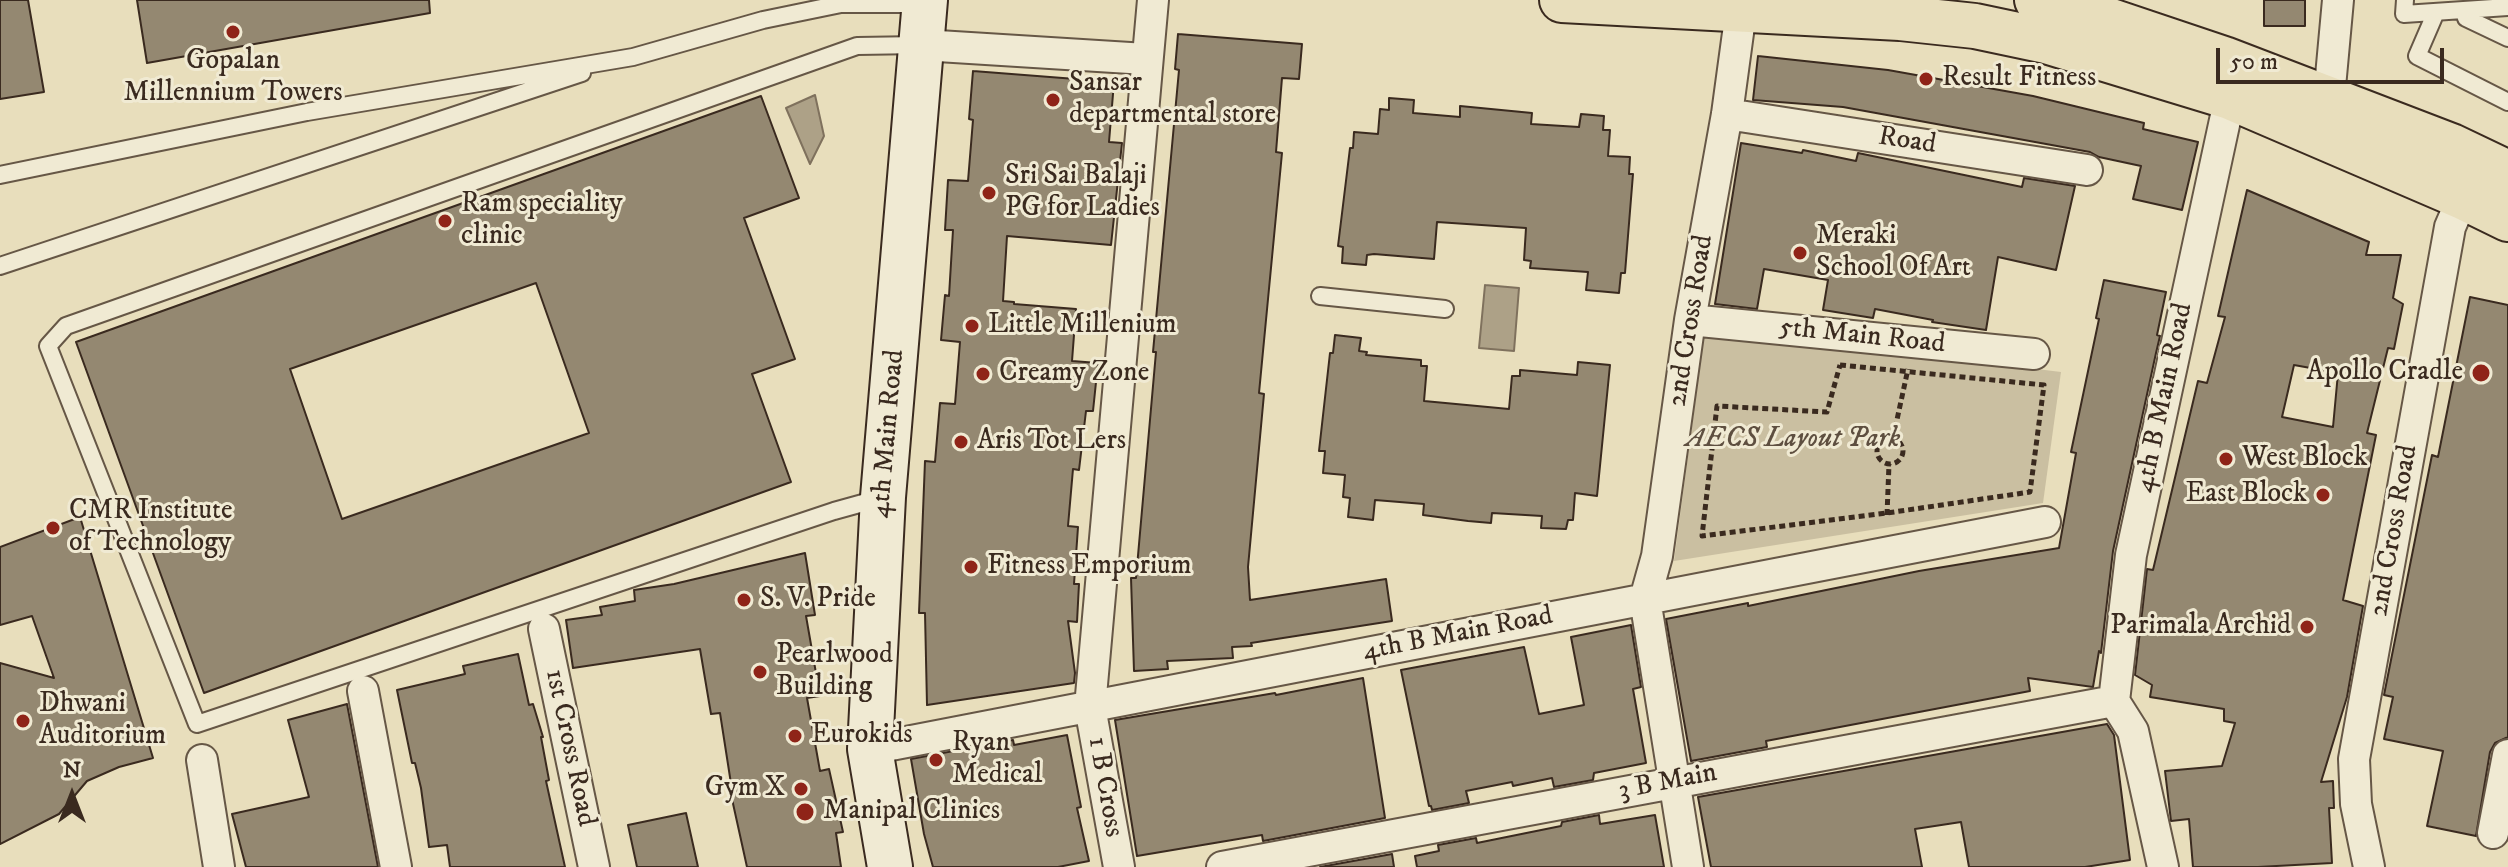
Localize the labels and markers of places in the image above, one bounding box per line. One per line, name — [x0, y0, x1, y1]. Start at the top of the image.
marker: Gopalan Millennium Towers — [224, 23, 242, 41]
place label: Gopalan Millennium Towers — [123, 45, 343, 111]
place label: Result Fitness — [1942, 62, 2096, 96]
place label: Sansar departmental store — [1069, 67, 1276, 133]
marker: Result Fitness — [1917, 70, 1935, 88]
marker: Sansar departmental store — [1044, 91, 1062, 109]
place label: Sri Sai Balaji PG for Ladies — [1005, 160, 1160, 226]
marker: Sri Sai Balaji PG for Ladies — [980, 184, 998, 202]
place label: Ram speciality clinic — [461, 188, 623, 254]
marker: Ram speciality clinic — [436, 212, 454, 230]
place label: Meraki School Of Art — [1816, 220, 1971, 286]
marker: Meraki School Of Art — [1791, 244, 1809, 262]
place label: Little Millenium — [988, 309, 1177, 343]
marker: Little Millenium — [963, 317, 981, 335]
place label: Apollo Cradle — [2307, 356, 2463, 390]
place label: Creamy Zone — [999, 357, 1149, 391]
marker: Apollo Cradle — [2470, 362, 2492, 384]
marker: Creamy Zone — [974, 365, 992, 383]
place label: Aris Tot Lers — [977, 425, 1126, 459]
marker: Aris Tot Lers — [952, 433, 970, 451]
place label: West Block — [2242, 442, 2368, 476]
marker: West Block — [2217, 450, 2235, 468]
place label: East Block — [2186, 478, 2307, 512]
marker: East Block — [2314, 486, 2332, 504]
place label: CMR Institute of Technology — [69, 495, 232, 561]
marker: CMR Institute of Technology — [44, 519, 62, 537]
place label: Fitness Emporium — [987, 550, 1192, 584]
marker: Fitness Emporium — [962, 558, 980, 576]
place label: S. V. Pride — [760, 583, 876, 617]
marker: S. V. Pride — [735, 591, 753, 609]
place label: Parimala Archid — [2110, 610, 2291, 644]
marker: Parimala Archid — [2298, 618, 2316, 636]
place label: Pearlwood Building — [776, 639, 893, 705]
marker: Pearlwood Building — [751, 663, 769, 681]
place label: Dhwani Auditorium — [39, 688, 166, 754]
marker: Dhwani Auditorium — [14, 712, 32, 730]
place label: Eurokids — [811, 719, 913, 753]
marker: Eurokids — [786, 727, 804, 745]
place label: Ryan Medical — [952, 727, 1042, 793]
marker: Ryan Medical — [927, 751, 945, 769]
place label: Gym X — [705, 772, 785, 806]
marker: Gym X — [792, 780, 810, 798]
place label: Manipal Clinics — [823, 795, 1000, 829]
marker: Manipal Clinics — [794, 801, 816, 823]

